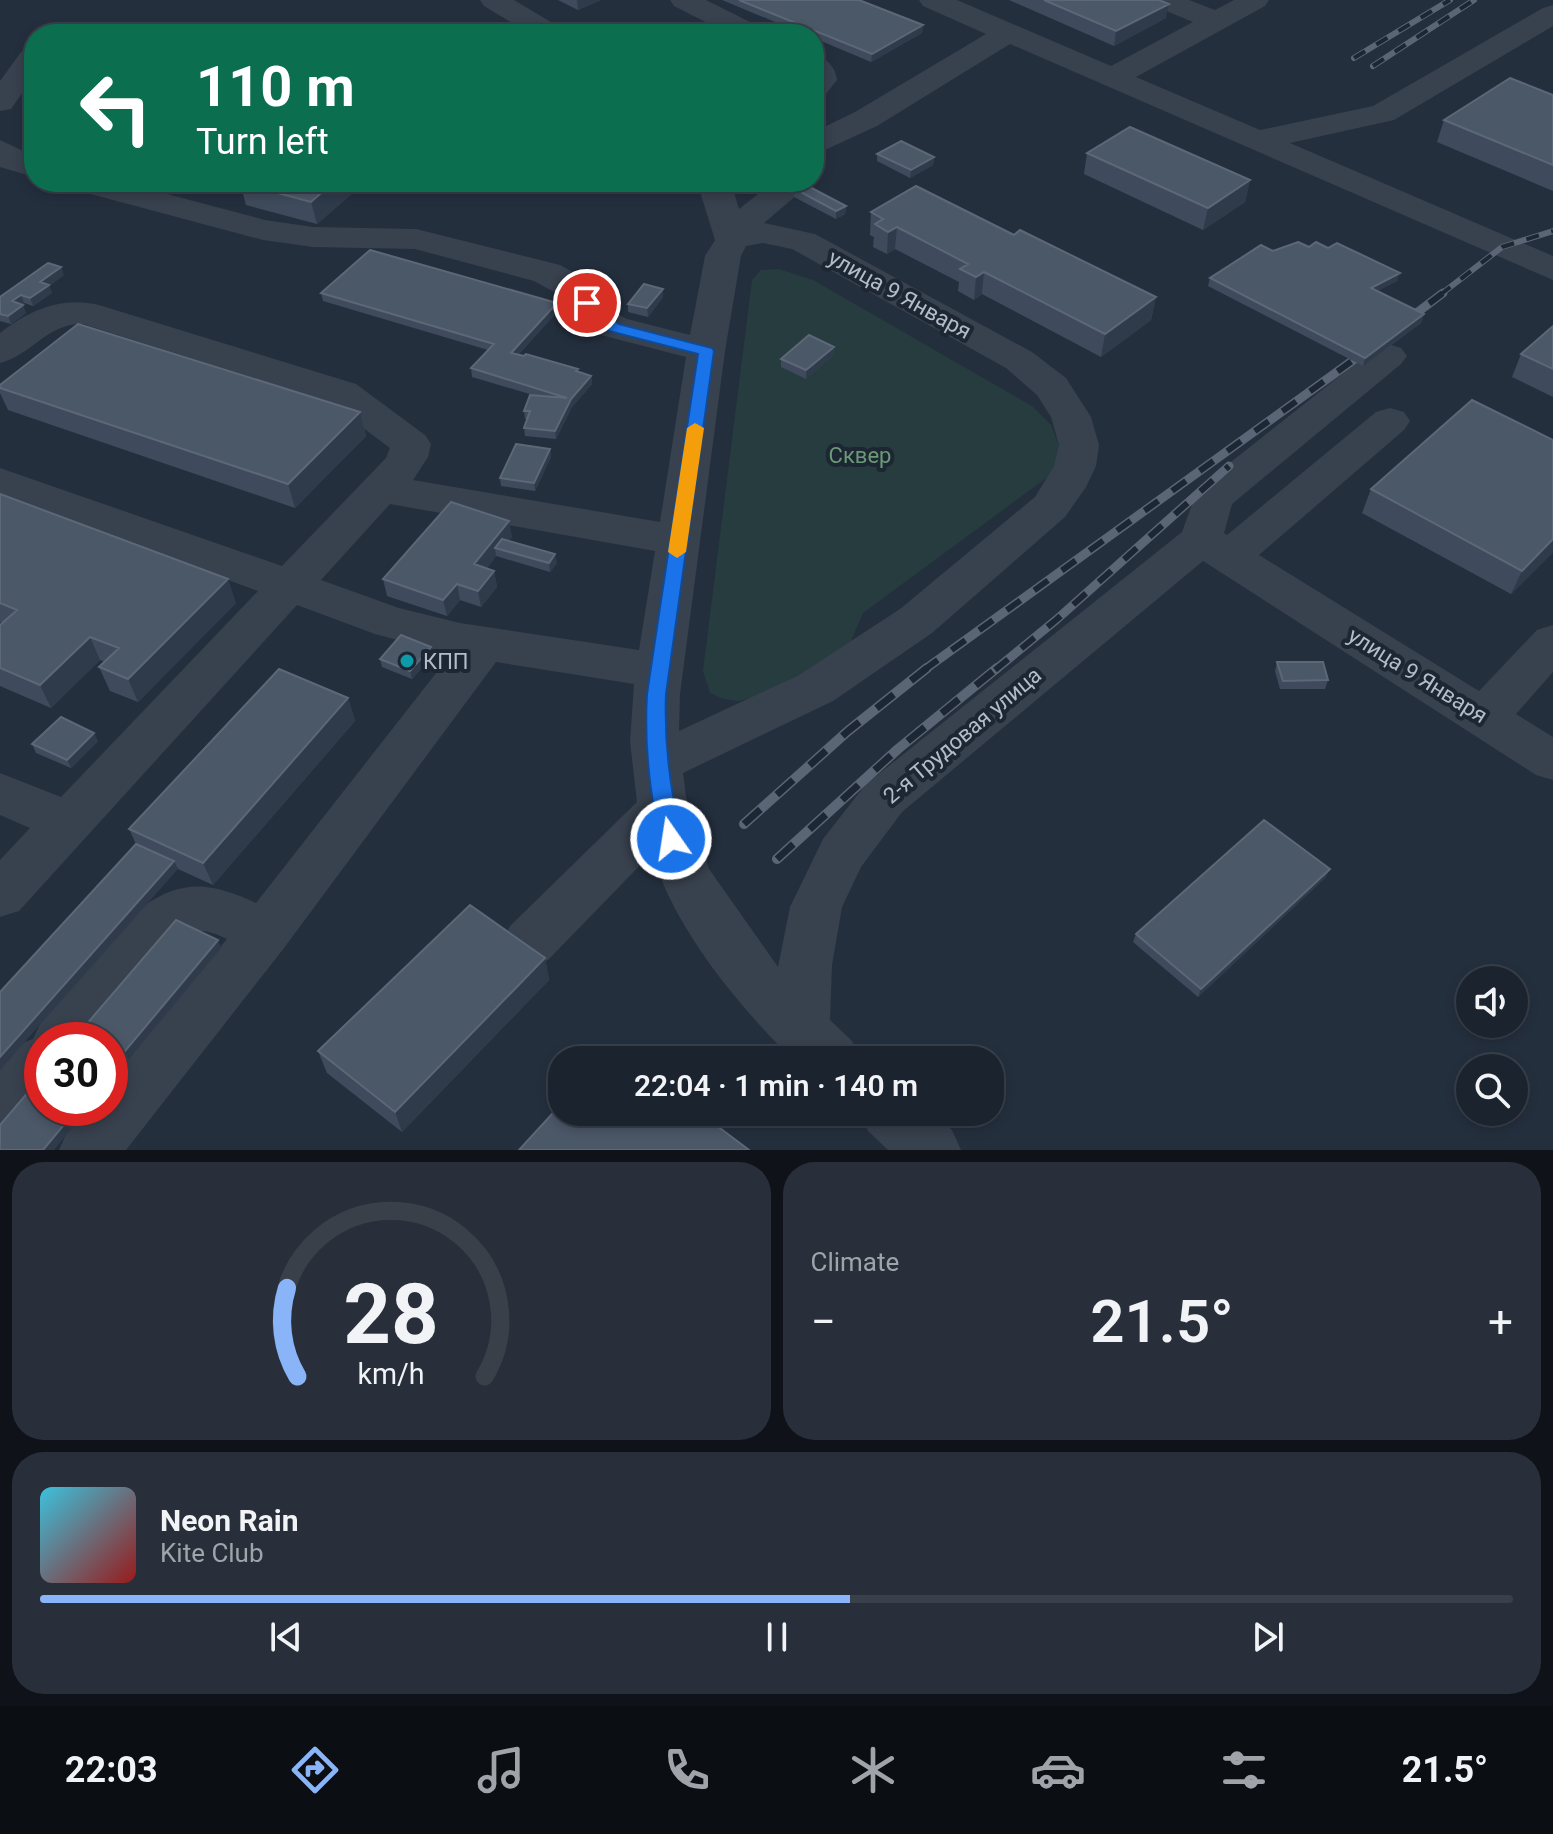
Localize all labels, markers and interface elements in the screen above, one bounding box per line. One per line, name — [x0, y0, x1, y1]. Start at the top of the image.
text: 110 m — [196, 54, 355, 120]
icon: left — [64, 56, 168, 160]
text: Turn left — [196, 121, 329, 163]
street label: улица 9 Января — [824, 245, 976, 344]
pin — [553, 269, 621, 337]
icon: arrive — [565, 281, 609, 325]
park label: Сквер — [829, 443, 891, 468]
street label: улица 9 Января — [1344, 623, 1492, 728]
place label: КПП — [423, 649, 469, 674]
marker: КПП — [398, 652, 416, 670]
street label: 2-я Трудовая улица — [879, 662, 1046, 809]
position arrow — [629, 797, 713, 881]
map controls — [1456, 966, 1528, 1126]
button: sound — [1456, 966, 1528, 1038]
speed limit sign: 30 — [24, 1022, 128, 1126]
button: search — [1456, 1054, 1528, 1126]
text: 22:04 · 1 min · 140 m — [634, 1068, 918, 1103]
text: Climate — [811, 1247, 899, 1277]
text: 28 — [344, 1266, 439, 1363]
text: 21.5° — [1090, 1286, 1233, 1357]
text: − — [811, 1296, 836, 1348]
text: + — [1488, 1296, 1513, 1348]
text: km/h — [358, 1357, 425, 1391]
text: Neon Rain — [160, 1503, 299, 1538]
text: Kite Club — [160, 1538, 264, 1568]
icon: previous — [264, 1615, 308, 1659]
icon: pause — [755, 1615, 799, 1659]
icon: next — [1246, 1615, 1290, 1659]
icon: directions — [287, 1742, 343, 1798]
icon: music — [473, 1742, 529, 1798]
icon: phone — [659, 1742, 715, 1798]
icon: climate — [845, 1742, 901, 1798]
icon: car — [1030, 1742, 1086, 1798]
icon: filters — [1216, 1742, 1272, 1798]
text: 22:03 — [65, 1749, 158, 1791]
text: 21.5° — [1402, 1749, 1488, 1791]

